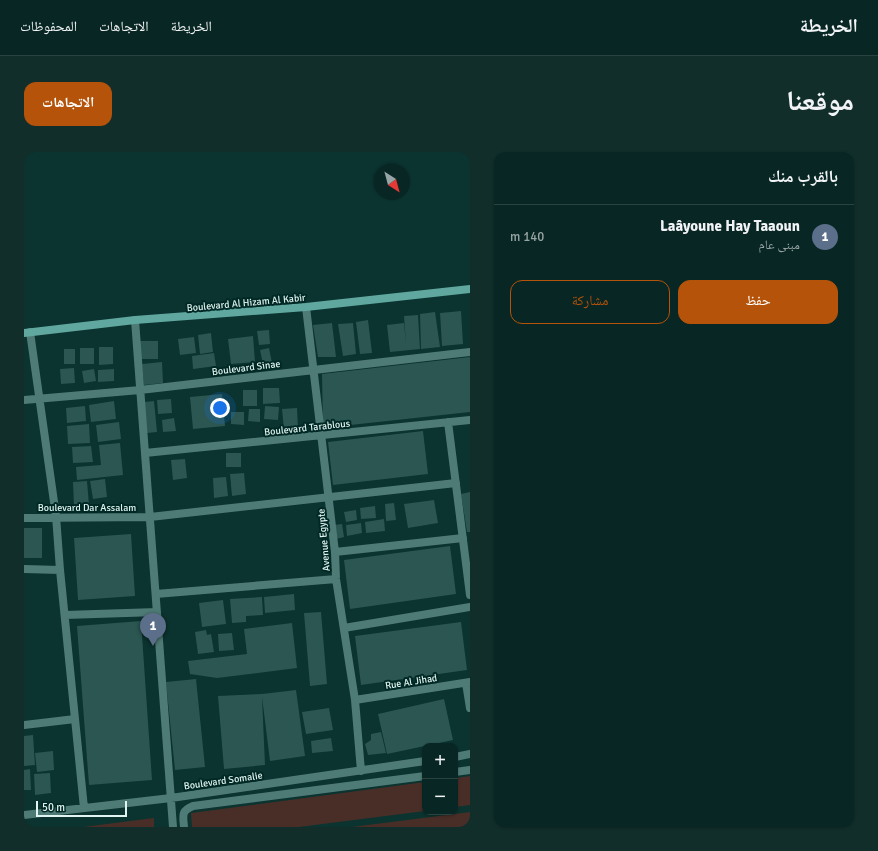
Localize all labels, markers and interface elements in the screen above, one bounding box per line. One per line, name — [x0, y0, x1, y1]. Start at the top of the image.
text: الخريطة — [800, 14, 858, 38]
text: المحفوظات — [20, 18, 77, 35]
text: الاتجاهات — [99, 18, 149, 35]
text: الخريطة — [171, 18, 212, 35]
button: الاتجاهات — [24, 82, 112, 126]
text: موقعنا — [786, 84, 854, 118]
north arrow — [374, 164, 410, 200]
text: بالقرب منك — [768, 166, 838, 187]
text: Laâyoune Hay Taaoun — [660, 217, 800, 235]
text: 140 m — [510, 229, 544, 245]
text: 1 — [821, 229, 829, 245]
text: مبنى عام — [758, 237, 800, 253]
button: مشاركة — [510, 280, 670, 324]
button: حفظ — [678, 280, 838, 324]
street label: Boulevard Al Hizam Al Kabir — [186, 292, 306, 314]
street label: Boulevard Sinae — [211, 358, 281, 378]
your location — [210, 398, 230, 418]
street label: Boulevard Tarablous — [264, 417, 351, 438]
street label: Boulevard Dar Assalam — [38, 502, 136, 514]
street label: Avenue Egypte — [315, 508, 333, 572]
pin: 1 — [140, 613, 166, 646]
street label: Rue Al Jihad — [384, 672, 438, 692]
map controls — [422, 743, 458, 815]
button: + — [422, 743, 458, 779]
street label: Boulevard Somalie — [183, 770, 263, 792]
button: − — [422, 779, 458, 815]
scale bar — [36, 799, 127, 818]
text: 50 m — [42, 801, 65, 814]

